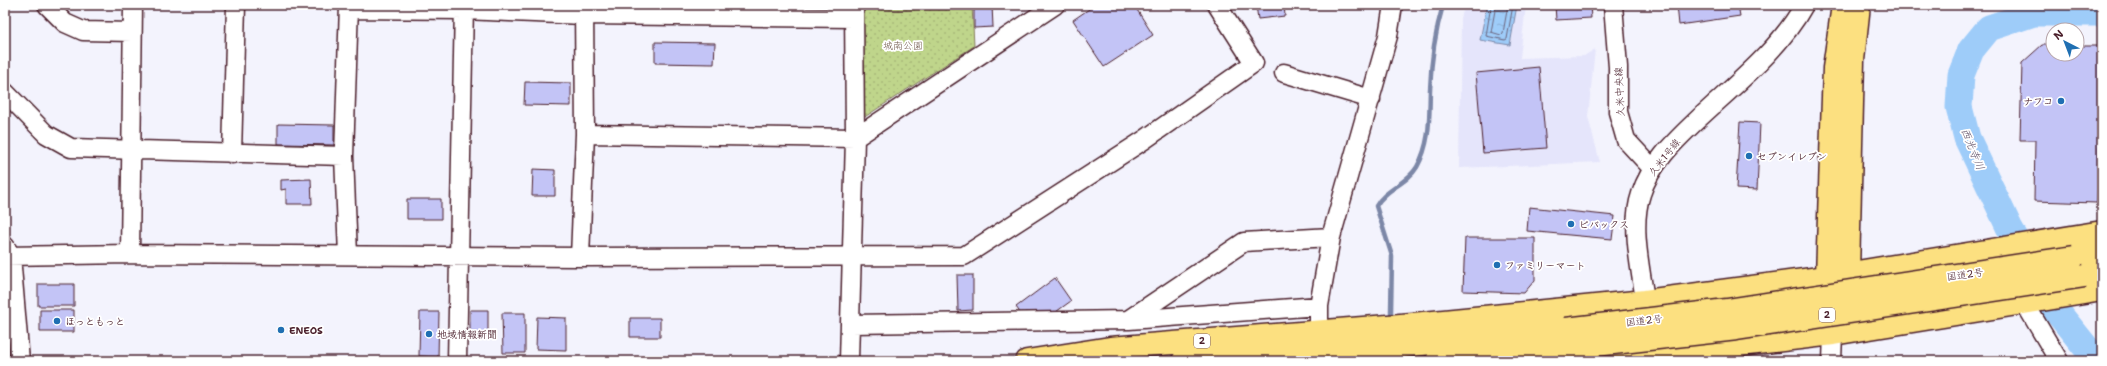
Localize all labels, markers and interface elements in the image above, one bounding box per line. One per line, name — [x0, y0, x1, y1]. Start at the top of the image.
north arrow — [2045, 22, 2085, 62]
text: N — [2050, 26, 2067, 43]
park label: 城南公園 — [883, 39, 923, 52]
street label: 久米中央線 — [1612, 67, 1627, 117]
place label: ナフコ — [2023, 95, 2053, 108]
marker: ナフコ — [2056, 96, 2066, 106]
water label: 西光寺川 — [1957, 126, 1988, 172]
street label: 久米1号線 — [1646, 136, 1683, 179]
place label: セブンイレブン — [1757, 150, 1827, 163]
marker: セブンイレブン — [1744, 151, 1754, 161]
place label: ビバックス — [1579, 218, 1629, 231]
marker: ビバックス — [1566, 219, 1576, 229]
place label: ファミリーマート — [1505, 259, 1585, 272]
marker: ファミリーマート — [1492, 260, 1502, 270]
street label: 国道2号 — [1946, 265, 1984, 284]
road number: 2 — [1819, 308, 1835, 322]
street label: 国道2号 — [1625, 312, 1663, 329]
place label: ほっともっと — [65, 315, 125, 328]
marker: ほっともっと — [52, 316, 62, 326]
place label: ENEOS — [289, 324, 323, 337]
marker: ENEOS — [276, 325, 286, 335]
place label: 地域情報新聞 — [437, 328, 497, 341]
marker: 地域情報新聞 — [424, 329, 434, 339]
road number: 2 — [1194, 334, 1210, 348]

